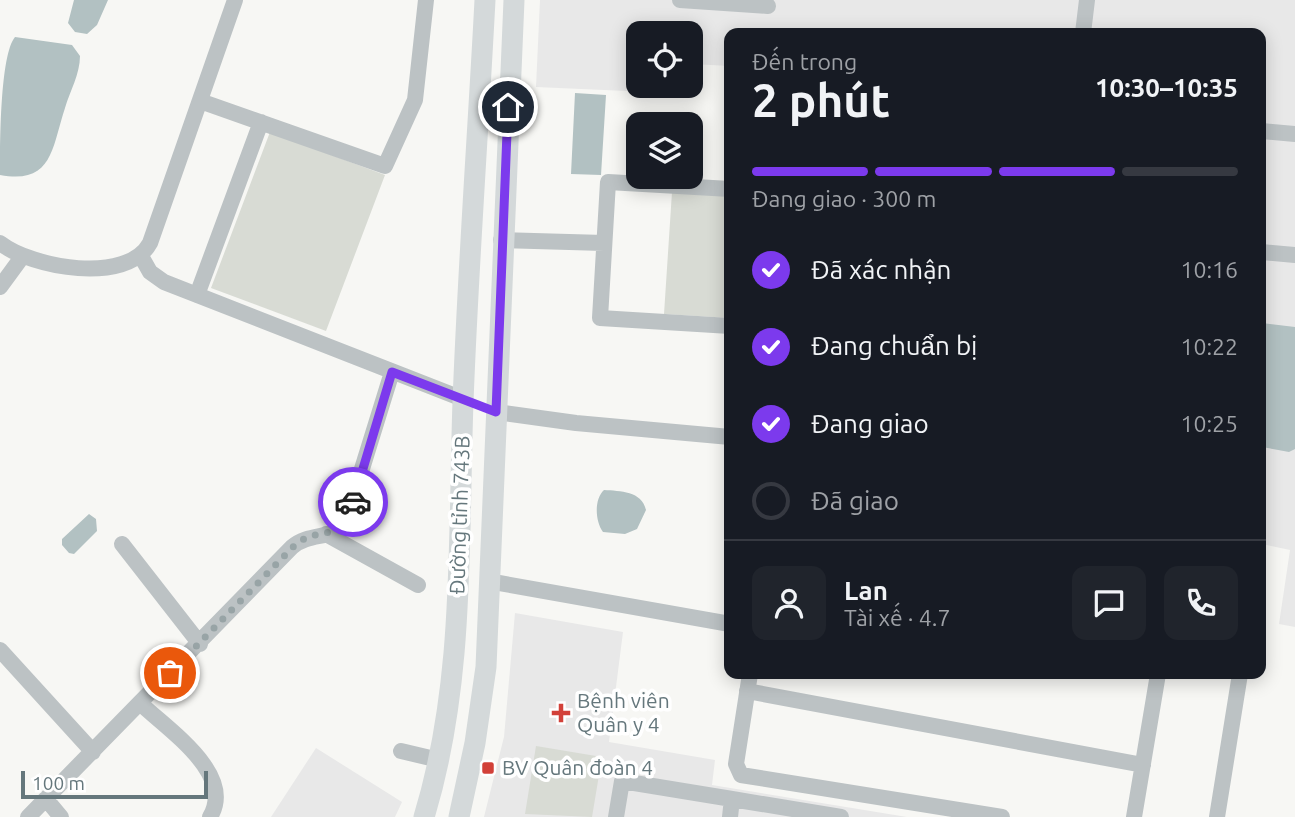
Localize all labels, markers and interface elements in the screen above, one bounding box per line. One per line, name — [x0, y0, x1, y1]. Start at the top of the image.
map controls — [626, 21, 703, 189]
button: locate — [626, 21, 703, 98]
text: Đến trong — [752, 49, 857, 74]
text: 10:30–10:35 — [1095, 73, 1238, 102]
text: 2 phút — [752, 74, 890, 126]
pin — [478, 77, 538, 137]
icon: home — [489, 88, 527, 126]
button: layers — [626, 112, 703, 189]
text: Đang giao · 300 m — [752, 186, 936, 211]
icon: check — [752, 251, 790, 289]
text: Đã xác nhận — [811, 255, 951, 284]
text: 10:16 — [1180, 257, 1238, 282]
icon: check — [752, 328, 790, 366]
text: Đang chuẩn bị — [811, 331, 977, 360]
text: 10:22 — [1180, 334, 1238, 359]
icon: check — [752, 405, 790, 443]
text: Đang giao — [811, 409, 929, 438]
text: 10:25 — [1180, 411, 1238, 436]
street label: Đường tỉnh 743B — [444, 435, 474, 595]
courier — [318, 467, 388, 537]
icon: car — [334, 483, 372, 521]
text: Đã giao — [811, 486, 899, 515]
button: person — [752, 566, 826, 640]
button: chat — [1072, 566, 1146, 640]
button: phone — [1164, 566, 1238, 640]
text: Lan — [844, 576, 888, 605]
text: Tài xế · 4.7 — [844, 605, 950, 630]
pin — [140, 643, 200, 703]
icon: bag — [151, 654, 189, 692]
place label: Bệnh viên Quân y 4 — [577, 688, 670, 736]
marker: Bệnh viên Quân y 4 — [551, 703, 571, 723]
place label: BV Quân đoàn 4 — [502, 755, 653, 779]
marker: BV Quân đoàn 4 — [480, 760, 496, 776]
scale bar — [21, 768, 208, 800]
text: 100 m — [32, 772, 85, 794]

